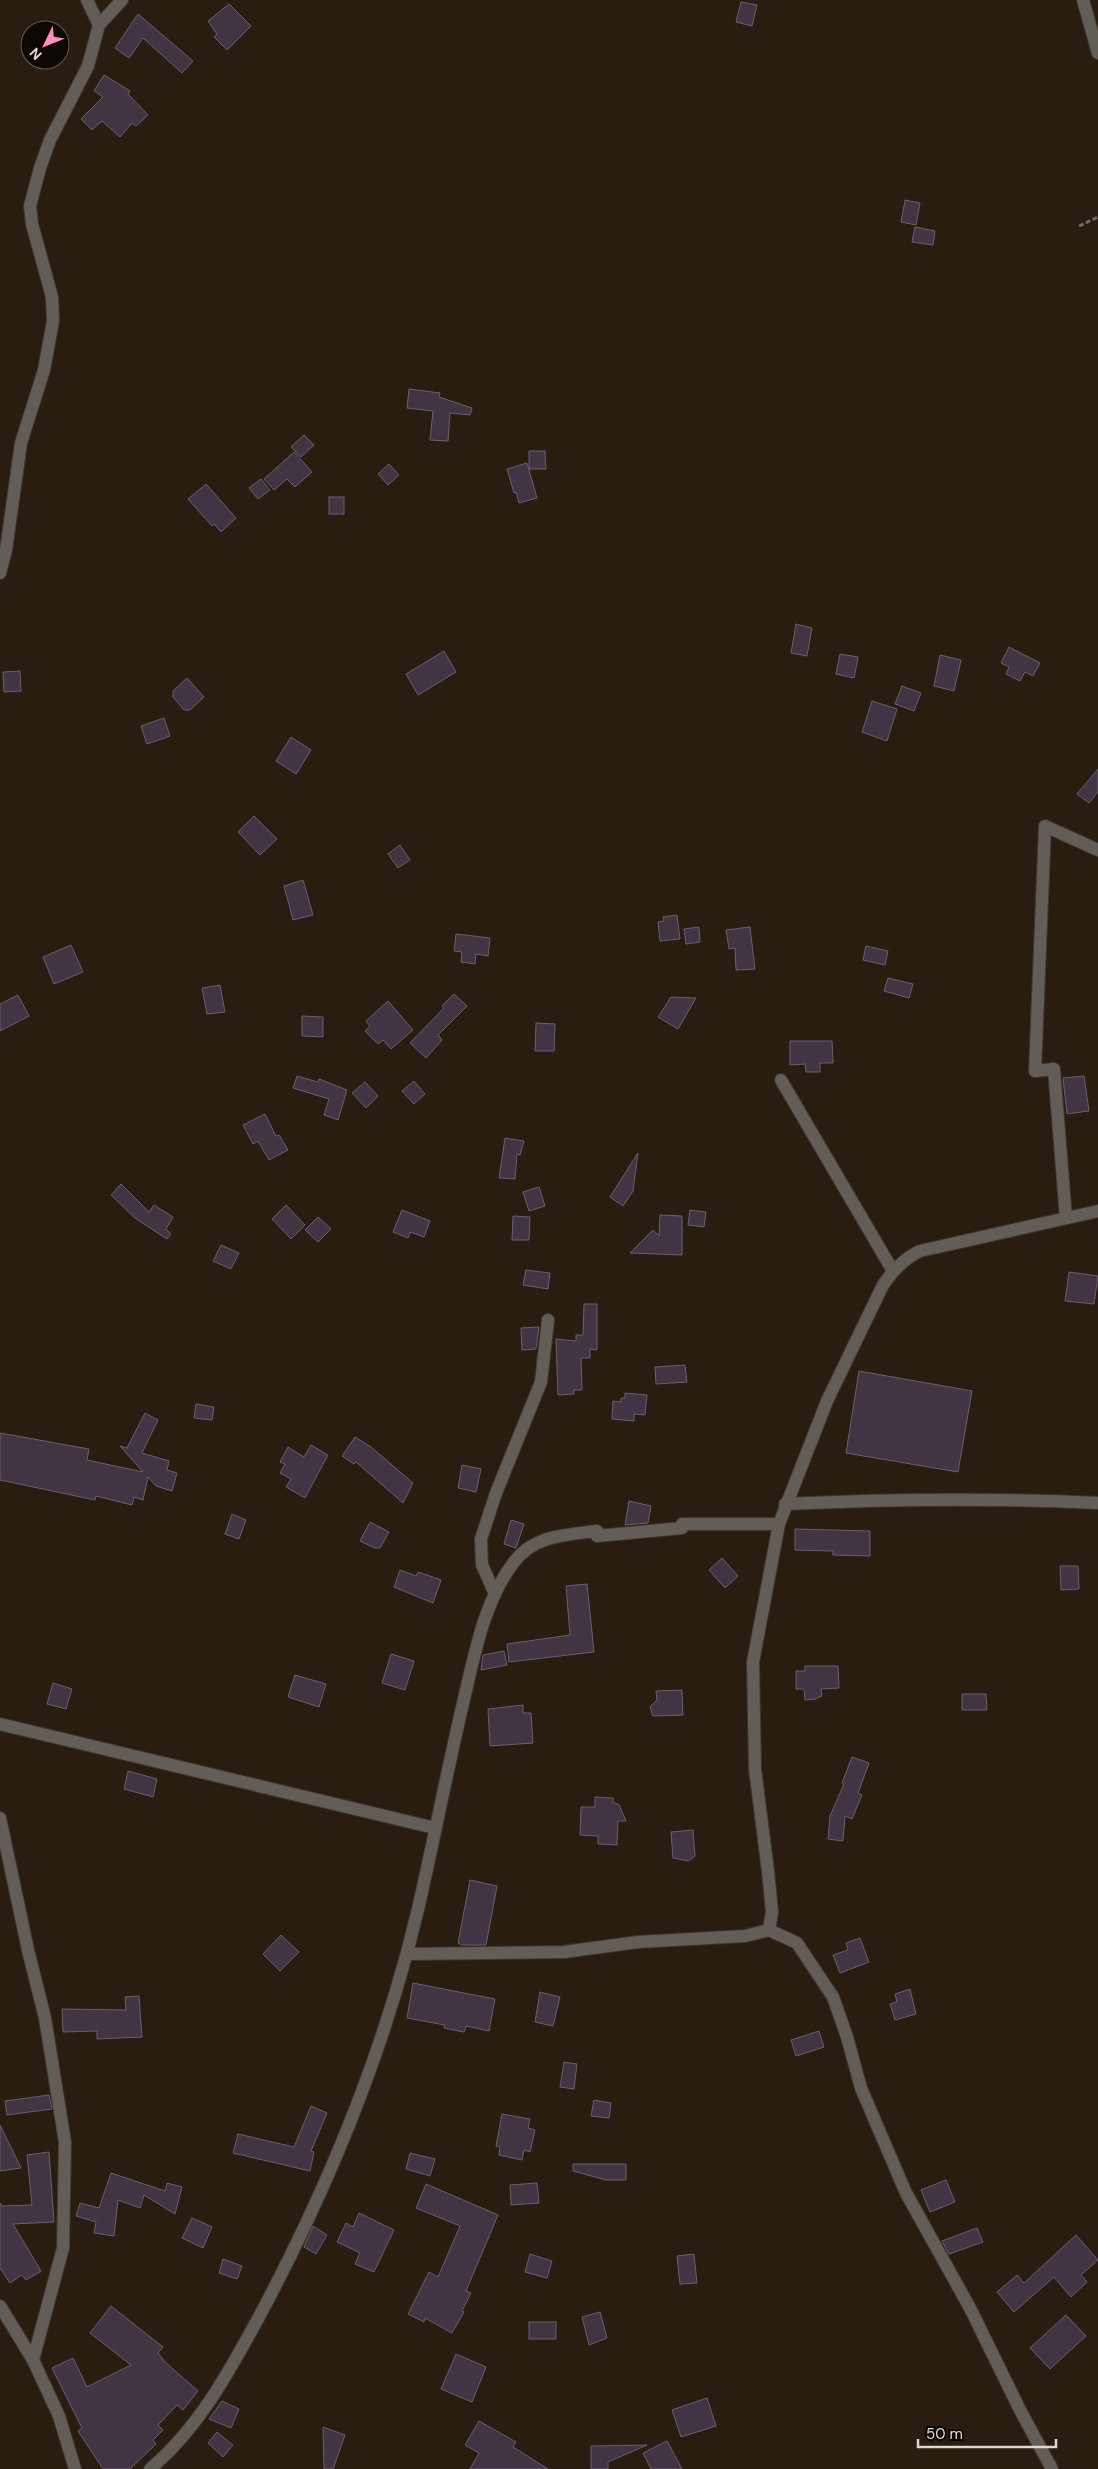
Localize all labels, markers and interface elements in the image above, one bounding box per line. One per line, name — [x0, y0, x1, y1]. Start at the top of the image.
north arrow — [20, 20, 70, 70]
text: N — [25, 44, 46, 64]
scale bar — [918, 2416, 1056, 2448]
text: 50 m — [926, 2424, 963, 2444]

